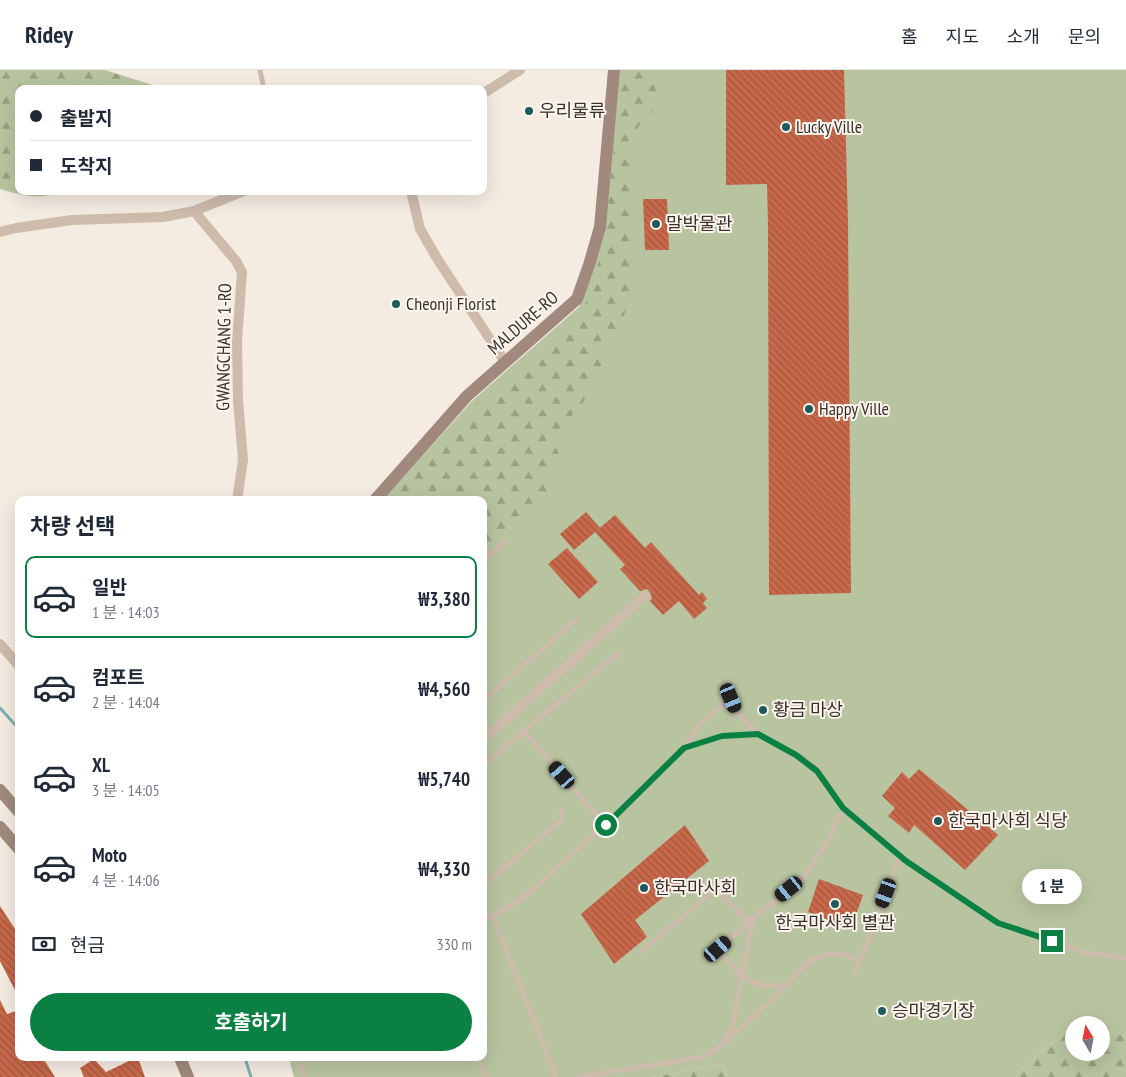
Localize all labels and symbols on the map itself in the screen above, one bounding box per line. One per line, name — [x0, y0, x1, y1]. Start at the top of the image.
place label: 우리물류 — [539, 99, 605, 122]
marker: 우리물류 — [523, 105, 535, 117]
place label: Lucky Ville — [796, 115, 862, 138]
marker: Lucky Ville — [780, 121, 792, 133]
place label: 말박물관 — [666, 212, 733, 235]
marker: 말박물관 — [650, 218, 662, 230]
street label: GWANGCHANG 1-RO — [211, 283, 236, 411]
street label: MALDURE-RO — [483, 286, 563, 359]
place label: Cheonji Florist — [406, 292, 496, 315]
marker: Cheonji Florist — [390, 298, 402, 310]
place label: Happy Ville — [819, 397, 889, 420]
marker: Happy Ville — [803, 403, 815, 415]
car — [718, 681, 743, 715]
place label: 황금 마상 — [773, 698, 843, 721]
marker: 황금 마상 — [757, 704, 769, 716]
car — [546, 759, 577, 791]
place label: 한국마사회 식당 — [948, 809, 1068, 832]
route start — [595, 814, 617, 836]
marker: 한국마사회 식당 — [932, 815, 944, 827]
callout: 1 분 — [1022, 868, 1082, 904]
car — [772, 874, 805, 904]
place label: 한국마사회 — [654, 876, 737, 899]
car — [873, 876, 898, 910]
marker: 한국마사회 — [638, 882, 650, 894]
marker: 한국마사회 별관 — [829, 898, 841, 910]
place label: 한국마사회 별관 — [775, 911, 895, 934]
route end — [1041, 930, 1063, 952]
car — [701, 933, 734, 965]
place label: 승마경기장 — [892, 999, 975, 1022]
marker: 승마경기장 — [876, 1005, 888, 1017]
north arrow — [1065, 1016, 1110, 1061]

